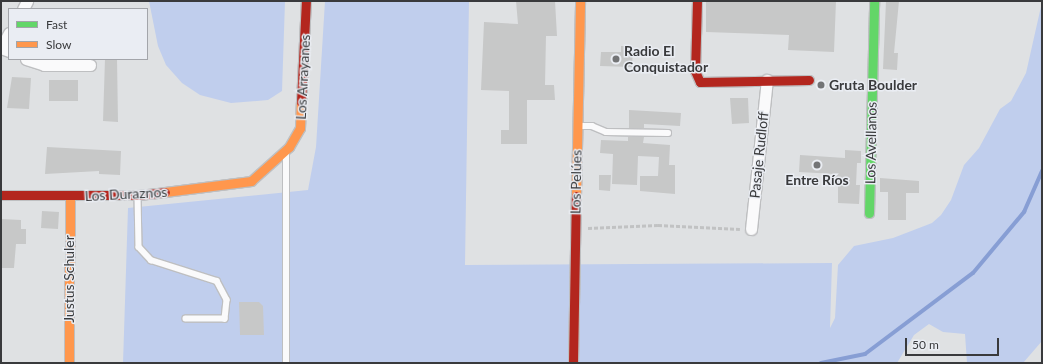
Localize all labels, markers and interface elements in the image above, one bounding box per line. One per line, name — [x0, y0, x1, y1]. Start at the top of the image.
legend — [8, 8, 148, 60]
text: Fast — [46, 17, 67, 32]
street label: Los Arrayanes — [292, 34, 314, 120]
text: Slow — [46, 37, 71, 52]
place label: Radio El Conquistador — [624, 43, 708, 76]
marker: Radio El Conquistador — [611, 54, 621, 64]
place label: Gruta Boulder — [829, 77, 917, 93]
marker: Gruta Boulder — [816, 80, 826, 90]
street label: Los Avellanos — [862, 101, 880, 185]
street label: Pasaje Rudloff — [746, 111, 772, 199]
street label: Los Pelúes — [567, 150, 585, 214]
marker: Entre Ríos — [812, 160, 822, 170]
place label: Entre Ríos — [785, 172, 849, 188]
street label: Los Duraznos — [84, 183, 168, 205]
street label: Justus Schuler — [61, 235, 77, 323]
scale bar — [907, 330, 1001, 356]
text: 50 m — [912, 337, 939, 352]

